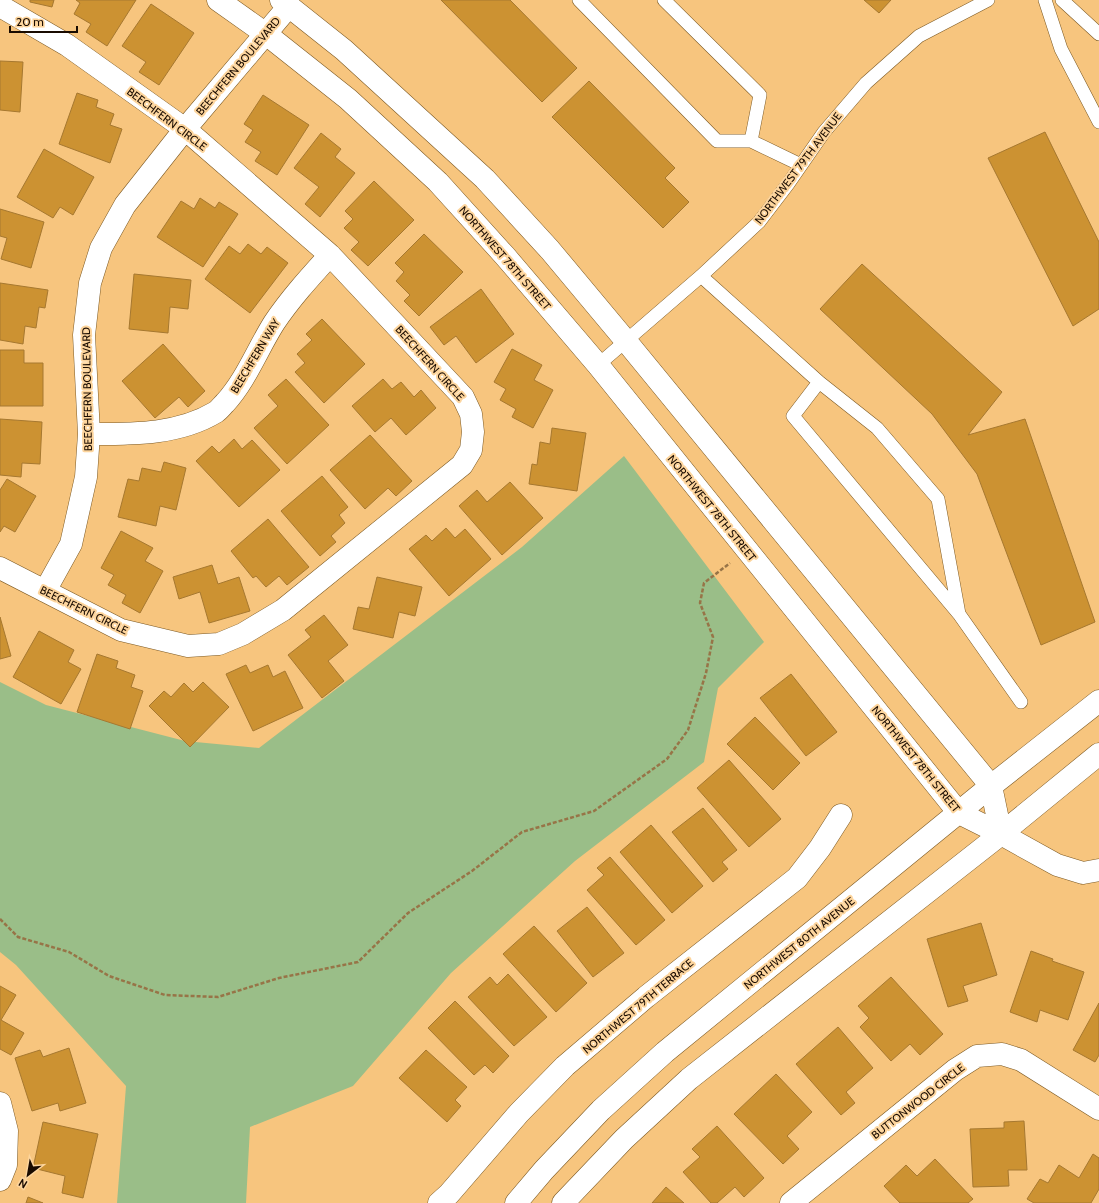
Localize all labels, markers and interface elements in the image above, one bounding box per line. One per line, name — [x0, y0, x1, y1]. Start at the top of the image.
scale bar — [10, 8, 77, 34]
text: 20 m — [16, 14, 44, 29]
street label: BEECHFERN BOULEVARD — [193, 14, 283, 118]
street label: BEECHFERN CIRCLE — [124, 84, 210, 154]
street label: NORTHWEST 79TH AVENUE — [751, 109, 845, 227]
street label: NORTHWEST 78TH STREET — [456, 203, 554, 313]
street label: BEECHFERN WAY — [227, 316, 283, 396]
street label: BEECHFERN CIRCLE — [393, 322, 467, 404]
street label: BEECHFERN BOULEVARD — [79, 327, 95, 451]
street label: NORTHWEST 78TH STREET — [665, 452, 759, 564]
street label: BEECHFERN CIRCLE — [38, 583, 130, 637]
street label: NORTHWEST 78TH STREET — [869, 703, 963, 815]
street label: NORTHWEST 80TH AVENUE — [741, 894, 857, 992]
street label: NORTHWEST 79TH TERRACE — [580, 956, 696, 1056]
street label: BUTTONWOOD CIRCLE — [869, 1060, 967, 1142]
north arrow — [8, 1155, 48, 1195]
text: N — [16, 1176, 30, 1192]

